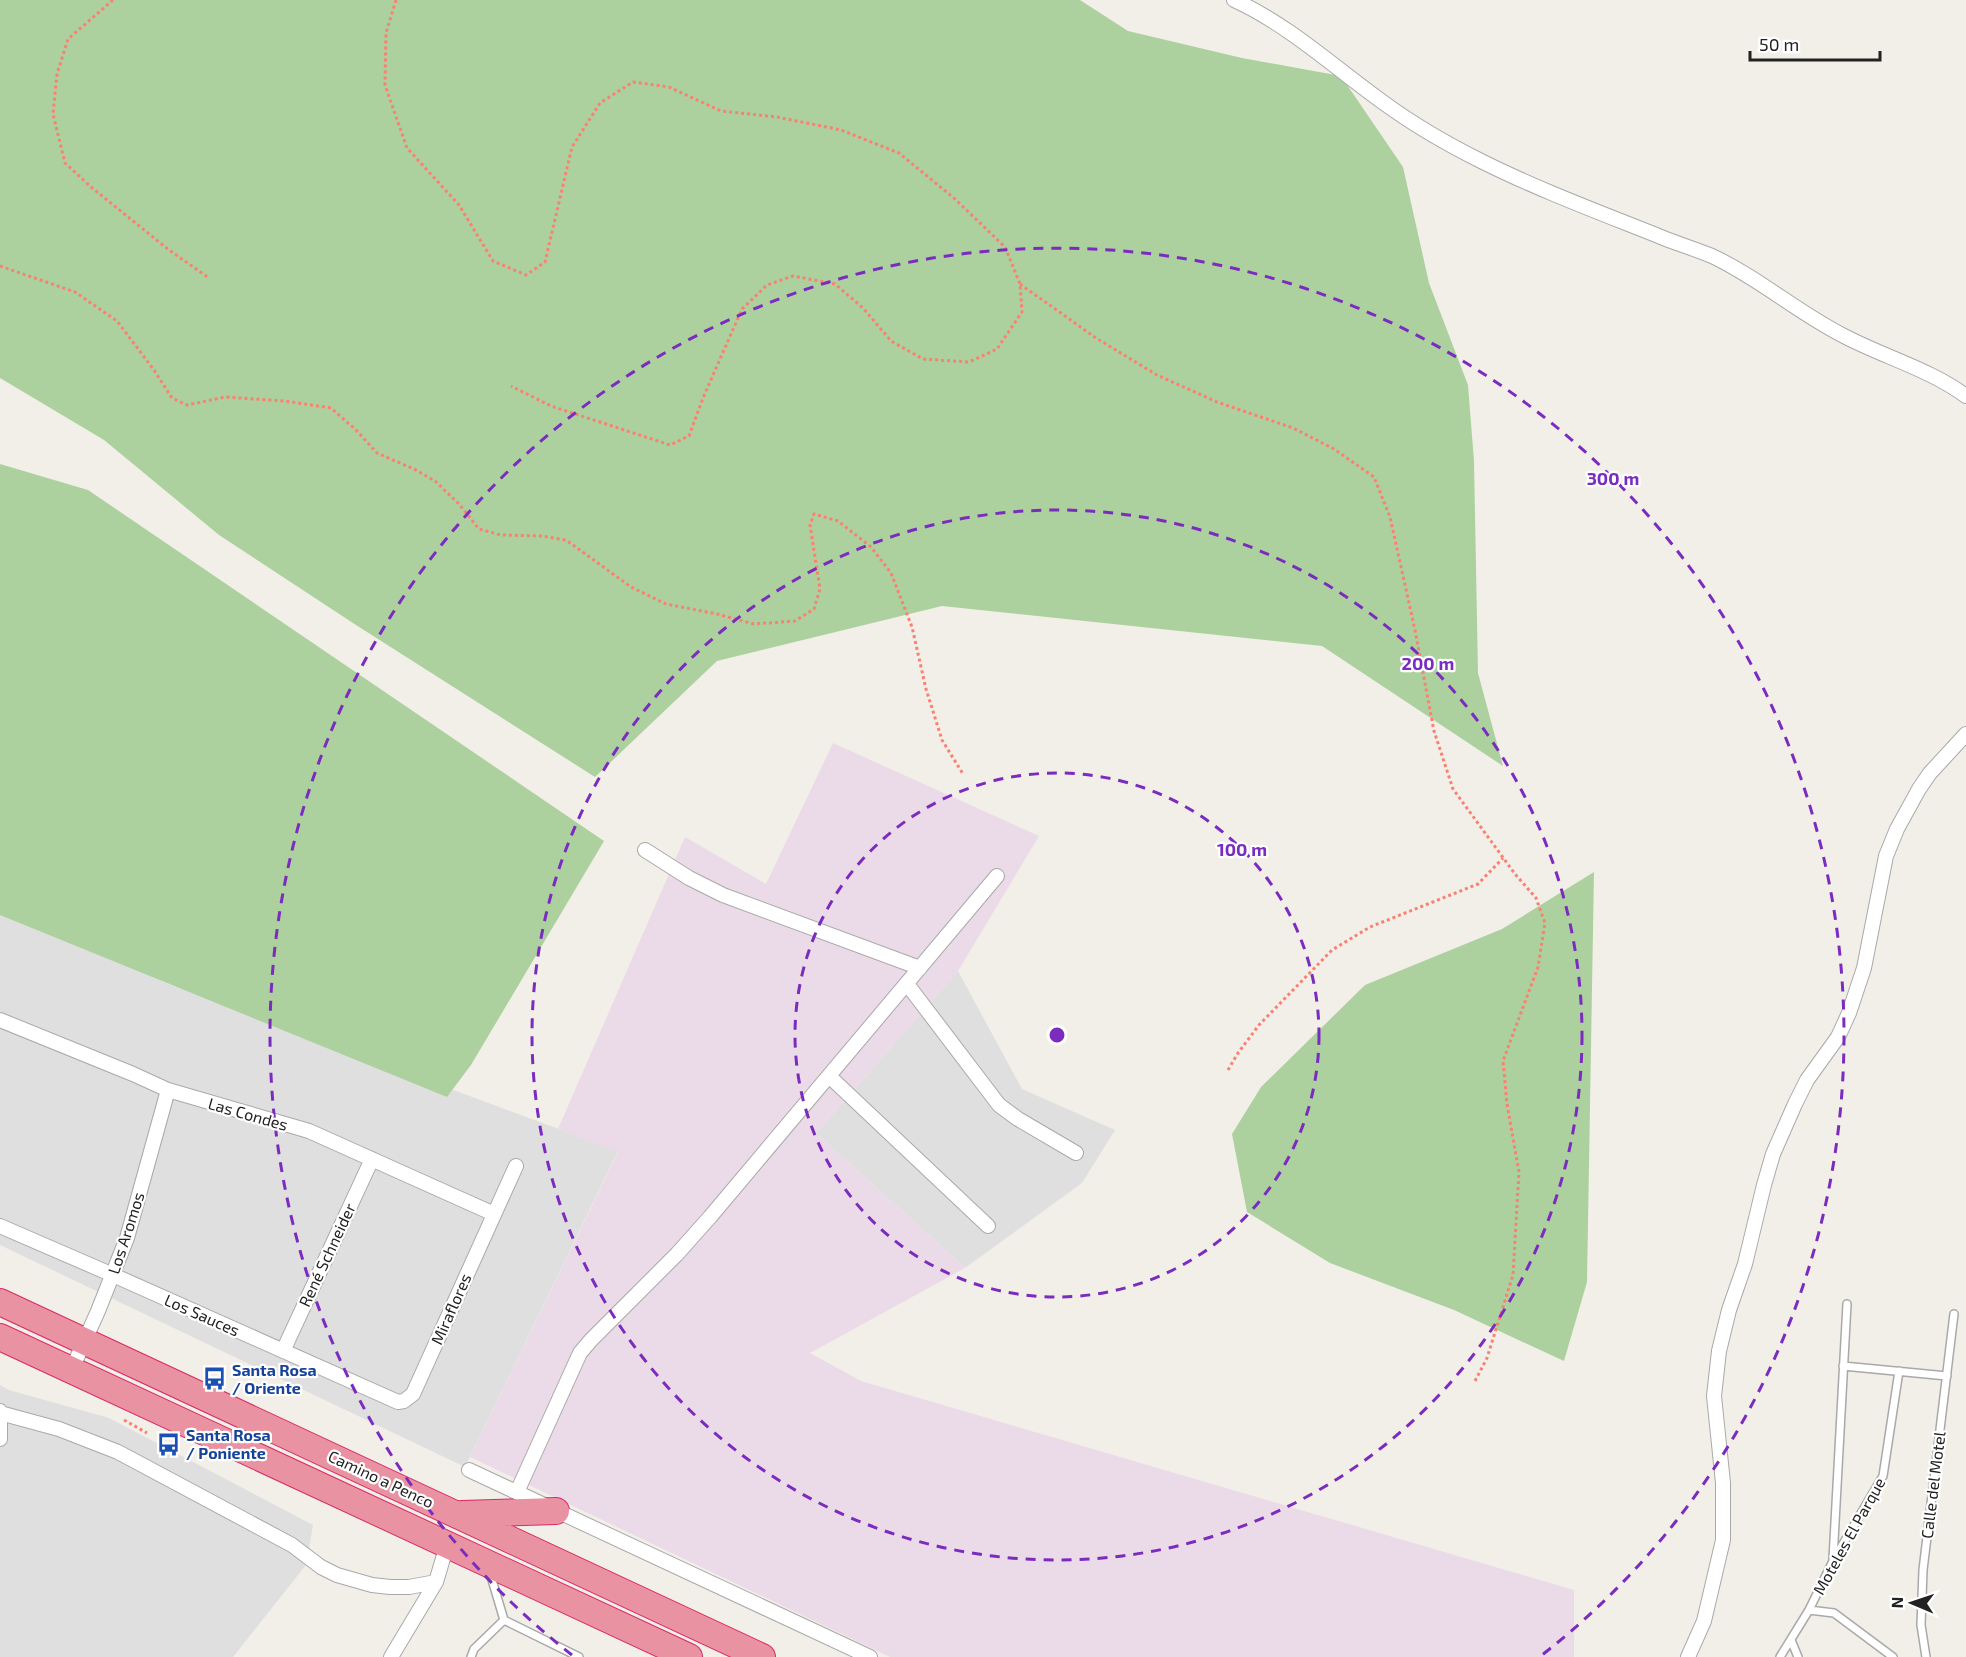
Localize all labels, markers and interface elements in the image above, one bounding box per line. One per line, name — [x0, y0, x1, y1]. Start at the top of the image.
scale bar — [1750, 24, 1880, 62]
text: 50 m — [1759, 33, 1799, 55]
text: 300 m — [1587, 467, 1639, 489]
text: 200 m — [1402, 652, 1454, 674]
text: 100 m — [1217, 838, 1267, 860]
centre of rings — [1047, 1025, 1067, 1045]
street label: Las Condes — [206, 1093, 290, 1134]
street label: Los Aromos — [103, 1189, 148, 1276]
street label: René Schneider — [294, 1199, 359, 1310]
street label: Miraflores — [426, 1270, 475, 1347]
street label: Los Sauces — [162, 1290, 243, 1340]
place label: Santa Rosa / Oriente — [232, 1360, 317, 1397]
bus stop icon: Santa Rosa / Oriente — [201, 1366, 227, 1392]
place label: Santa Rosa / Poniente — [186, 1425, 271, 1462]
street label: Calle del Motel — [1917, 1430, 1949, 1540]
bus stop icon: Santa Rosa / Poniente — [155, 1431, 181, 1457]
street label: Camino a Penco — [325, 1446, 437, 1511]
street label: Moteles El Parque — [1809, 1474, 1889, 1598]
north arrow — [1882, 1573, 1942, 1633]
text: N — [1887, 1596, 1906, 1609]

